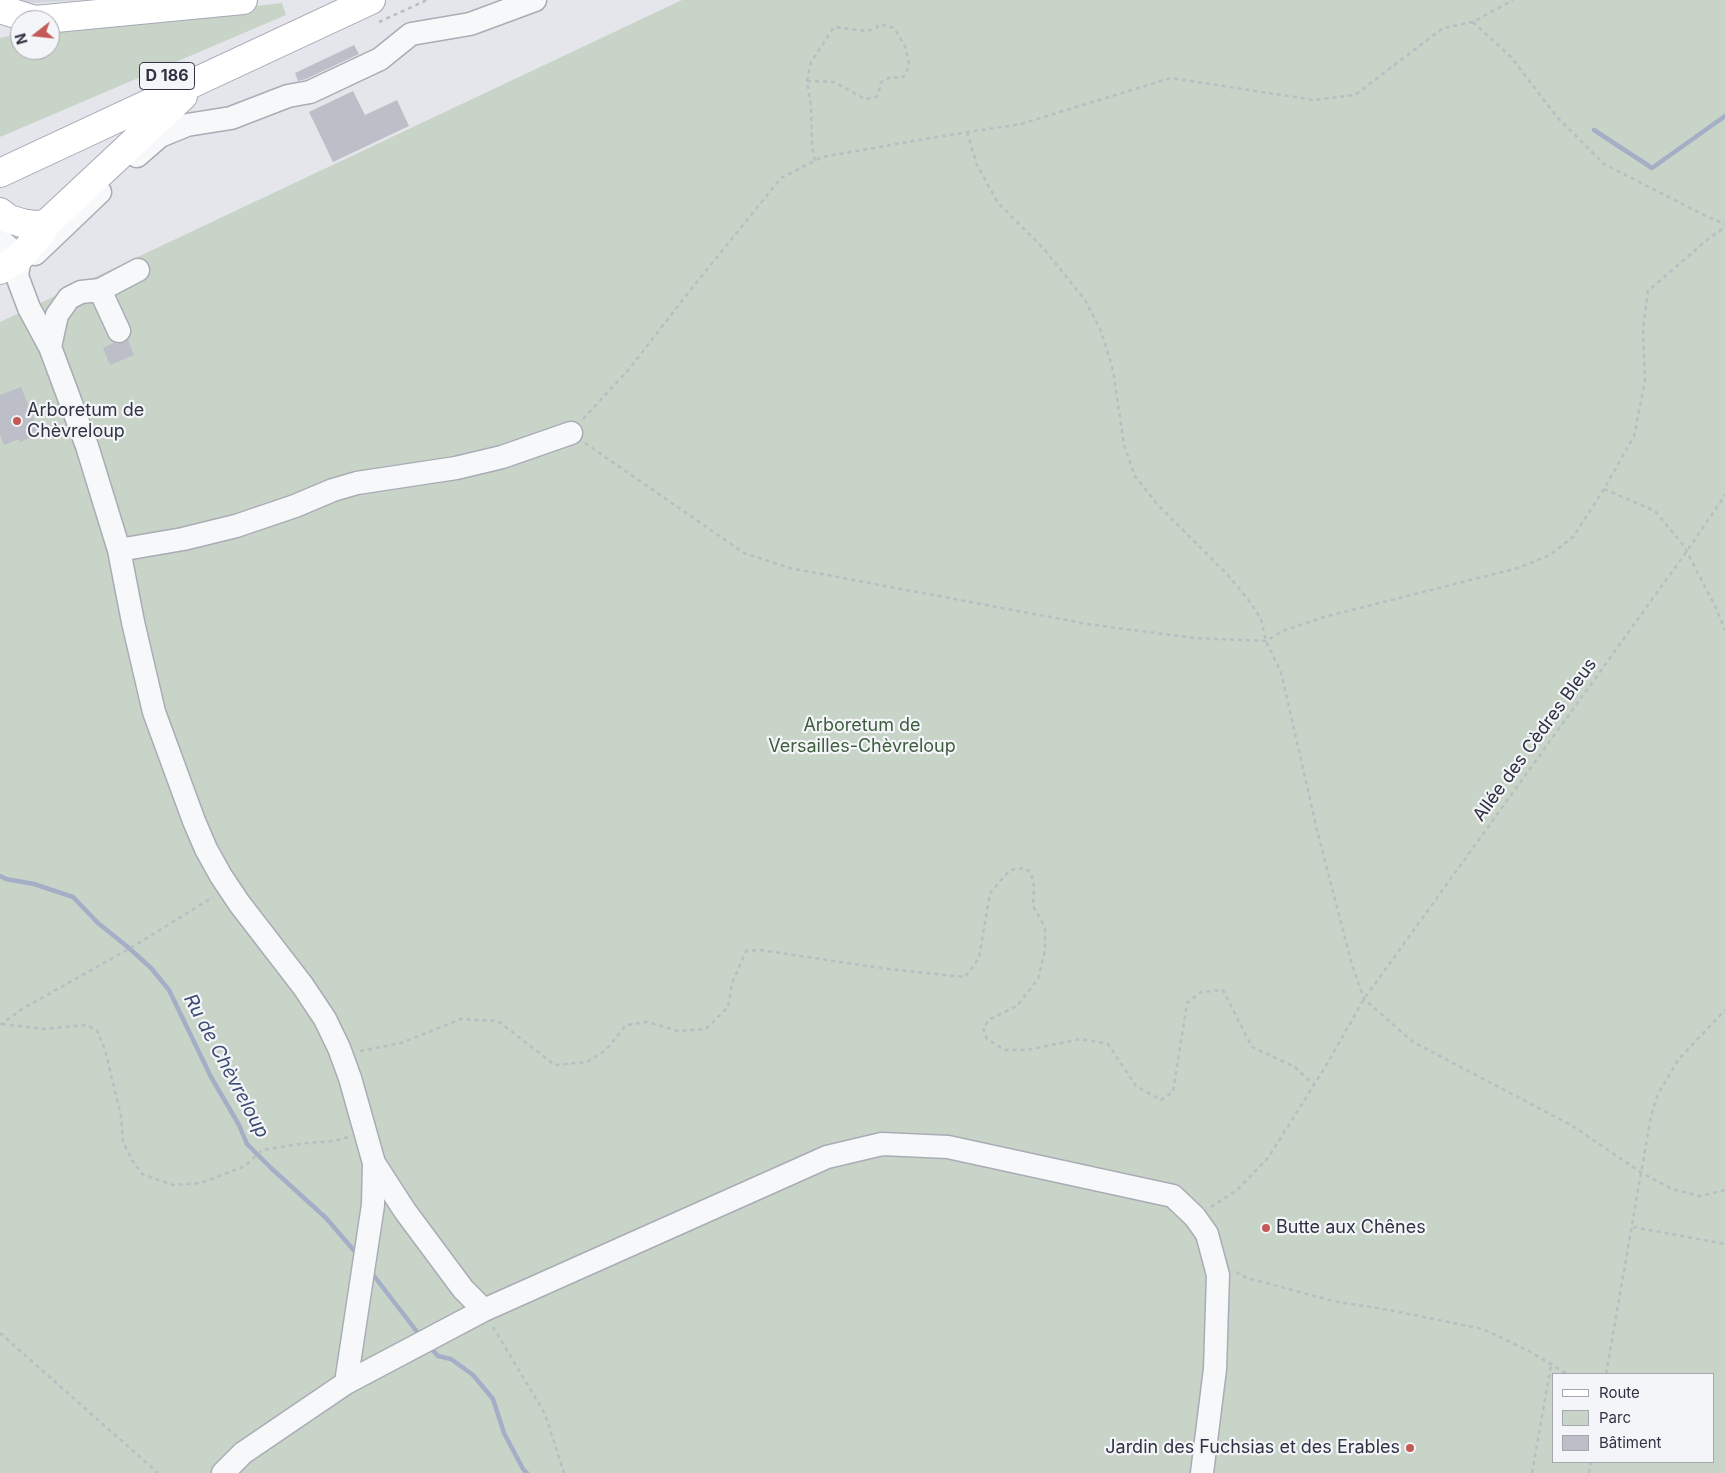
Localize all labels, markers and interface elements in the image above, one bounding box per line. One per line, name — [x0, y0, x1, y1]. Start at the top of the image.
north arrow — [10, 10, 60, 60]
text: N — [11, 32, 31, 46]
road number: D 186 — [140, 62, 194, 90]
place label: Arboretum de Chèvreloup — [27, 400, 144, 442]
marker: Arboretum de Chèvreloup — [11, 415, 23, 427]
street label: Allée des Cèdres Bleus — [1469, 654, 1601, 826]
park label: Arboretum de Versailles-Chèvreloup — [768, 715, 956, 758]
water label: Ru de Chèvreloup — [178, 990, 274, 1142]
place label: Butte aux Chênes — [1276, 1217, 1426, 1239]
marker: Butte aux Chênes — [1260, 1222, 1272, 1234]
legend — [1552, 1373, 1715, 1463]
text: Route — [1599, 1383, 1640, 1402]
text: Parc — [1599, 1408, 1631, 1427]
text: Bâtiment — [1599, 1433, 1661, 1452]
place label: Jardin des Fuchsias et des Erables — [1105, 1437, 1400, 1459]
marker: Jardin des Fuchsias et des Erables — [1404, 1442, 1416, 1454]

